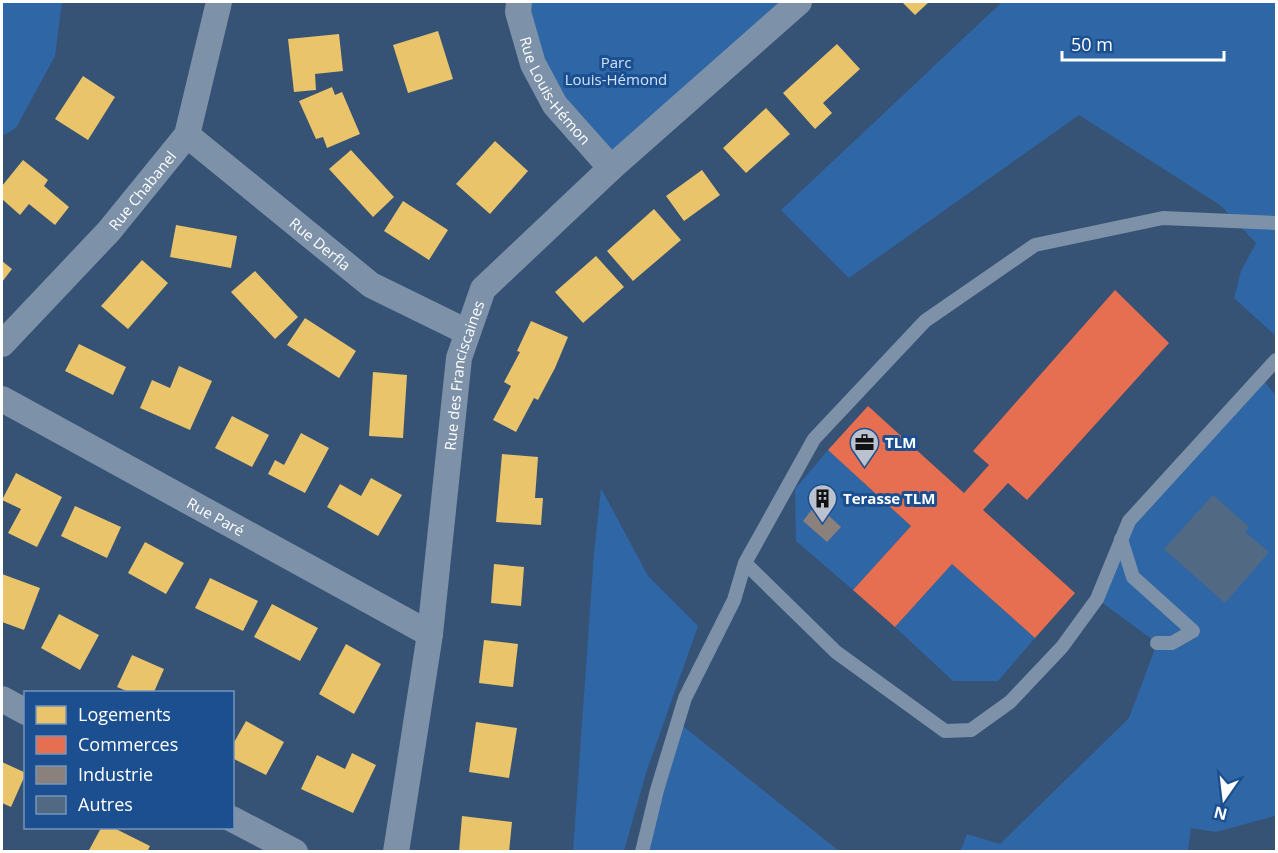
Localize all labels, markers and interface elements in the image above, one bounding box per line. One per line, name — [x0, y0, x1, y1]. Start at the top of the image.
scale bar — [1062, 24, 1224, 62]
text: 50 m — [1071, 32, 1113, 56]
street label: Rue Louis-Hémon — [516, 34, 595, 149]
park label: Parc Louis-Hémond — [565, 52, 667, 89]
street label: Rue Chabanel — [104, 146, 180, 234]
street label: Rue Derfla — [286, 213, 355, 275]
street label: Rue des Franciscaines — [439, 298, 488, 451]
office icon: TLM — [848, 426, 880, 468]
place label: TLM — [885, 432, 916, 452]
building icon: Terasse TLM — [806, 482, 838, 524]
place label: Terasse TLM — [843, 488, 935, 508]
street label: Rue Paré — [184, 493, 248, 540]
legend — [24, 691, 234, 829]
text: Logements — [78, 702, 171, 726]
text: Commerces — [78, 732, 178, 756]
text: Industrie — [78, 762, 153, 786]
north arrow — [1194, 769, 1254, 829]
text: Autres — [78, 792, 133, 816]
text: N — [1211, 801, 1229, 826]

